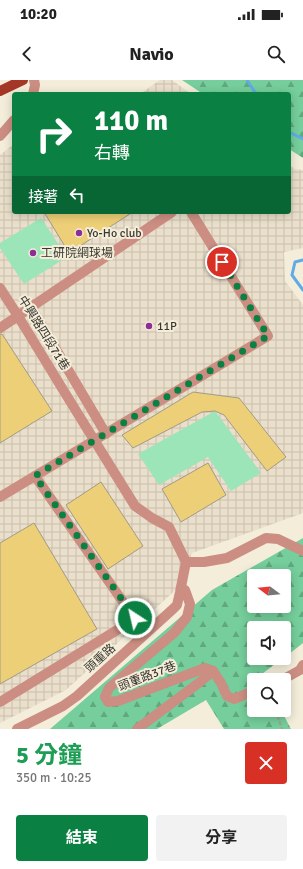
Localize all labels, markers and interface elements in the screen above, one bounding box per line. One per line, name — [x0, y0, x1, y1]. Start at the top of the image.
text: 10:20 — [20, 5, 57, 23]
icon: back — [16, 43, 38, 65]
text: Navio — [129, 43, 174, 65]
icon: search — [265, 43, 287, 65]
text: 110 m — [94, 104, 168, 138]
icon: right — [28, 108, 80, 160]
text: 右轉 — [94, 142, 130, 164]
icon: left — [66, 184, 88, 206]
text: 接著 — [28, 188, 58, 206]
place label: Yo-Ho club — [87, 226, 142, 241]
marker: Yo-Ho club — [74, 228, 84, 238]
pin — [205, 245, 239, 279]
place label: 工研院網球場 — [41, 246, 113, 261]
marker: 工研院網球場 — [28, 248, 38, 258]
icon: arrive — [211, 251, 233, 273]
street label: 中興路四段71巷 — [15, 293, 72, 373]
place label: 11P — [157, 319, 177, 334]
marker: 11P — [144, 321, 154, 331]
north arrow — [247, 569, 291, 613]
map controls — [247, 569, 291, 717]
position arrow — [114, 597, 156, 639]
button: sound — [247, 621, 291, 665]
street label: 頭重路 — [82, 641, 119, 676]
street label: 頭重路37巷 — [116, 659, 178, 694]
button: search — [247, 673, 291, 717]
text: 5 分鐘 — [16, 740, 82, 770]
button: close — [245, 742, 287, 784]
text: 350 m · 10:25 — [16, 770, 92, 786]
button: 結束 — [16, 815, 148, 861]
button: 分享 — [156, 815, 287, 861]

